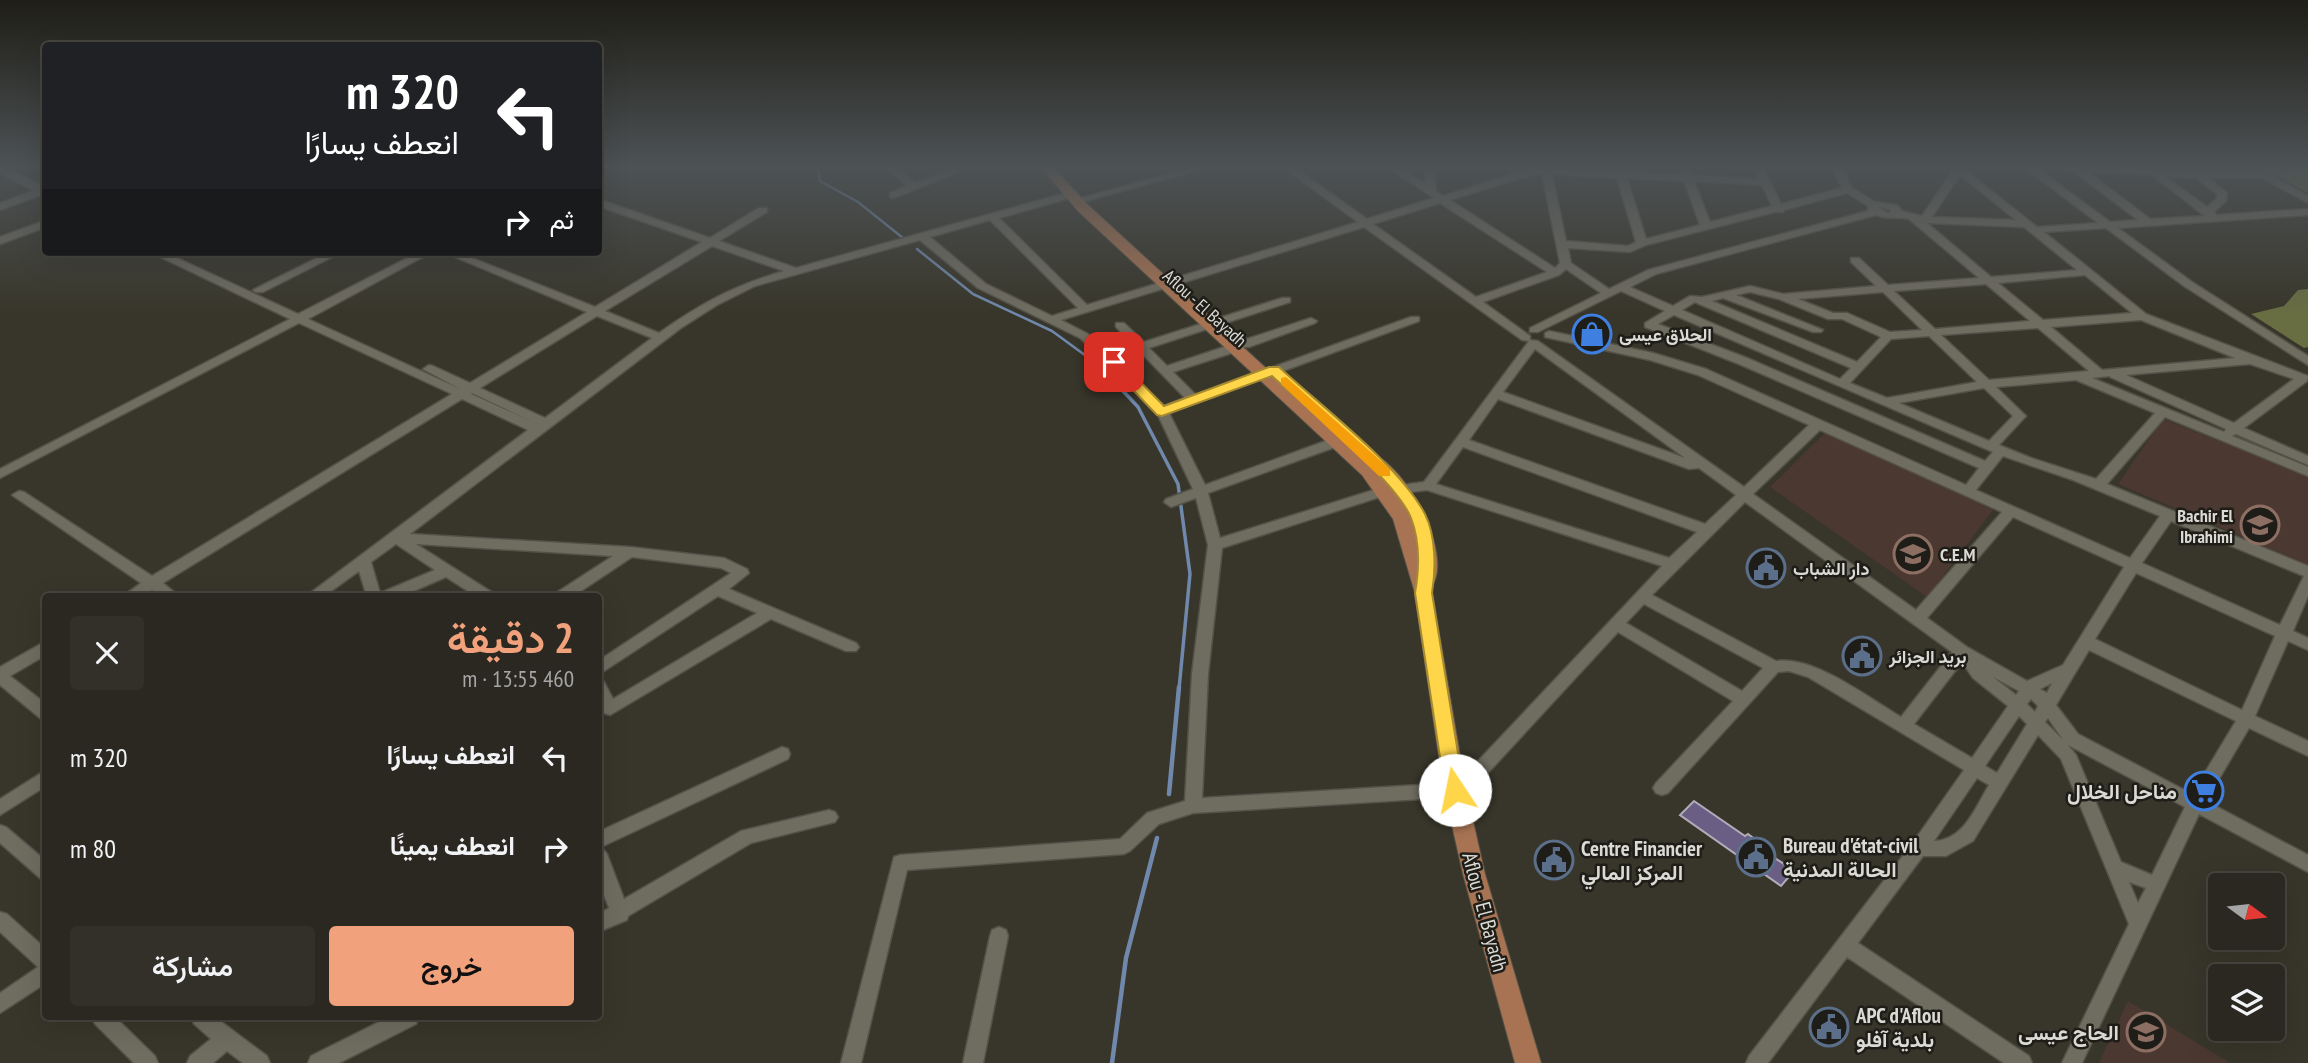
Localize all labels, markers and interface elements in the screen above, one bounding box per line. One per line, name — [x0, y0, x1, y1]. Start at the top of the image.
text: 320 m — [346, 59, 459, 123]
icon: left — [483, 70, 574, 161]
text: انعطف يسارًا — [304, 121, 459, 163]
icon: right — [498, 203, 536, 241]
text: ثم — [550, 203, 574, 236]
street label: Aflou - El Bayadh — [1158, 264, 1252, 352]
shop icon: الحلاق عيسى — [1571, 313, 1613, 355]
place label: الحلاق عيسى — [1619, 323, 1712, 346]
pin — [1084, 332, 1144, 392]
icon: arrive — [1095, 343, 1133, 381]
place label: Bachir El Ibrahimi — [2177, 504, 2234, 548]
school or university icon: Bachir El Ibrahimi — [2239, 504, 2281, 546]
school or university icon: C.E.M — [1892, 533, 1934, 575]
place label: C.E.M — [1940, 543, 1976, 566]
public building icon: دار الشباب — [1745, 547, 1787, 589]
place label: دار الشباب — [1793, 557, 1869, 580]
text: 2 دقيقة — [447, 610, 574, 665]
button: close — [70, 616, 144, 690]
public building icon: بريد الجزائر — [1841, 635, 1883, 677]
place label: بريد الجزائر — [1888, 645, 1967, 668]
text: 460 m · 13:55 — [462, 664, 574, 693]
text: انعطف يسارًا — [387, 738, 515, 771]
icon: left — [536, 739, 574, 777]
text: 320 m — [70, 741, 128, 774]
position arrow — [1418, 753, 1492, 827]
supermarket icon: مناحل الخلال — [2183, 770, 2225, 812]
place label: مناحل الخلال — [2067, 778, 2177, 805]
text: انعطف يمينًا — [390, 829, 515, 862]
icon: right — [536, 830, 574, 868]
text: 80 m — [70, 832, 116, 865]
place label: Bureau d'état-civil الحالة المدنية — [1783, 832, 1919, 883]
place label: Centre Financier المركز المالي — [1581, 835, 1703, 890]
public building icon: Bureau d'état-civil الحالة المدنية — [1735, 836, 1777, 878]
public building icon: Centre Financier المركز المالي — [1533, 839, 1575, 881]
street label: Aflou - El Bayadh — [1456, 849, 1514, 975]
north arrow — [2208, 873, 2286, 950]
map controls — [2208, 873, 2285, 1041]
button: مشاركة — [70, 926, 315, 1006]
button: خروج — [329, 926, 574, 1006]
button: layers — [2208, 964, 2285, 1041]
place label: APC d'Aflou بلدية آفلو — [1855, 1002, 1941, 1053]
public building icon: APC d'Aflou بلدية آفلو — [1808, 1006, 1850, 1048]
school or university icon: الحاج عيسى — [2125, 1011, 2167, 1053]
place label: الحاج عيسى — [2018, 1019, 2119, 1047]

